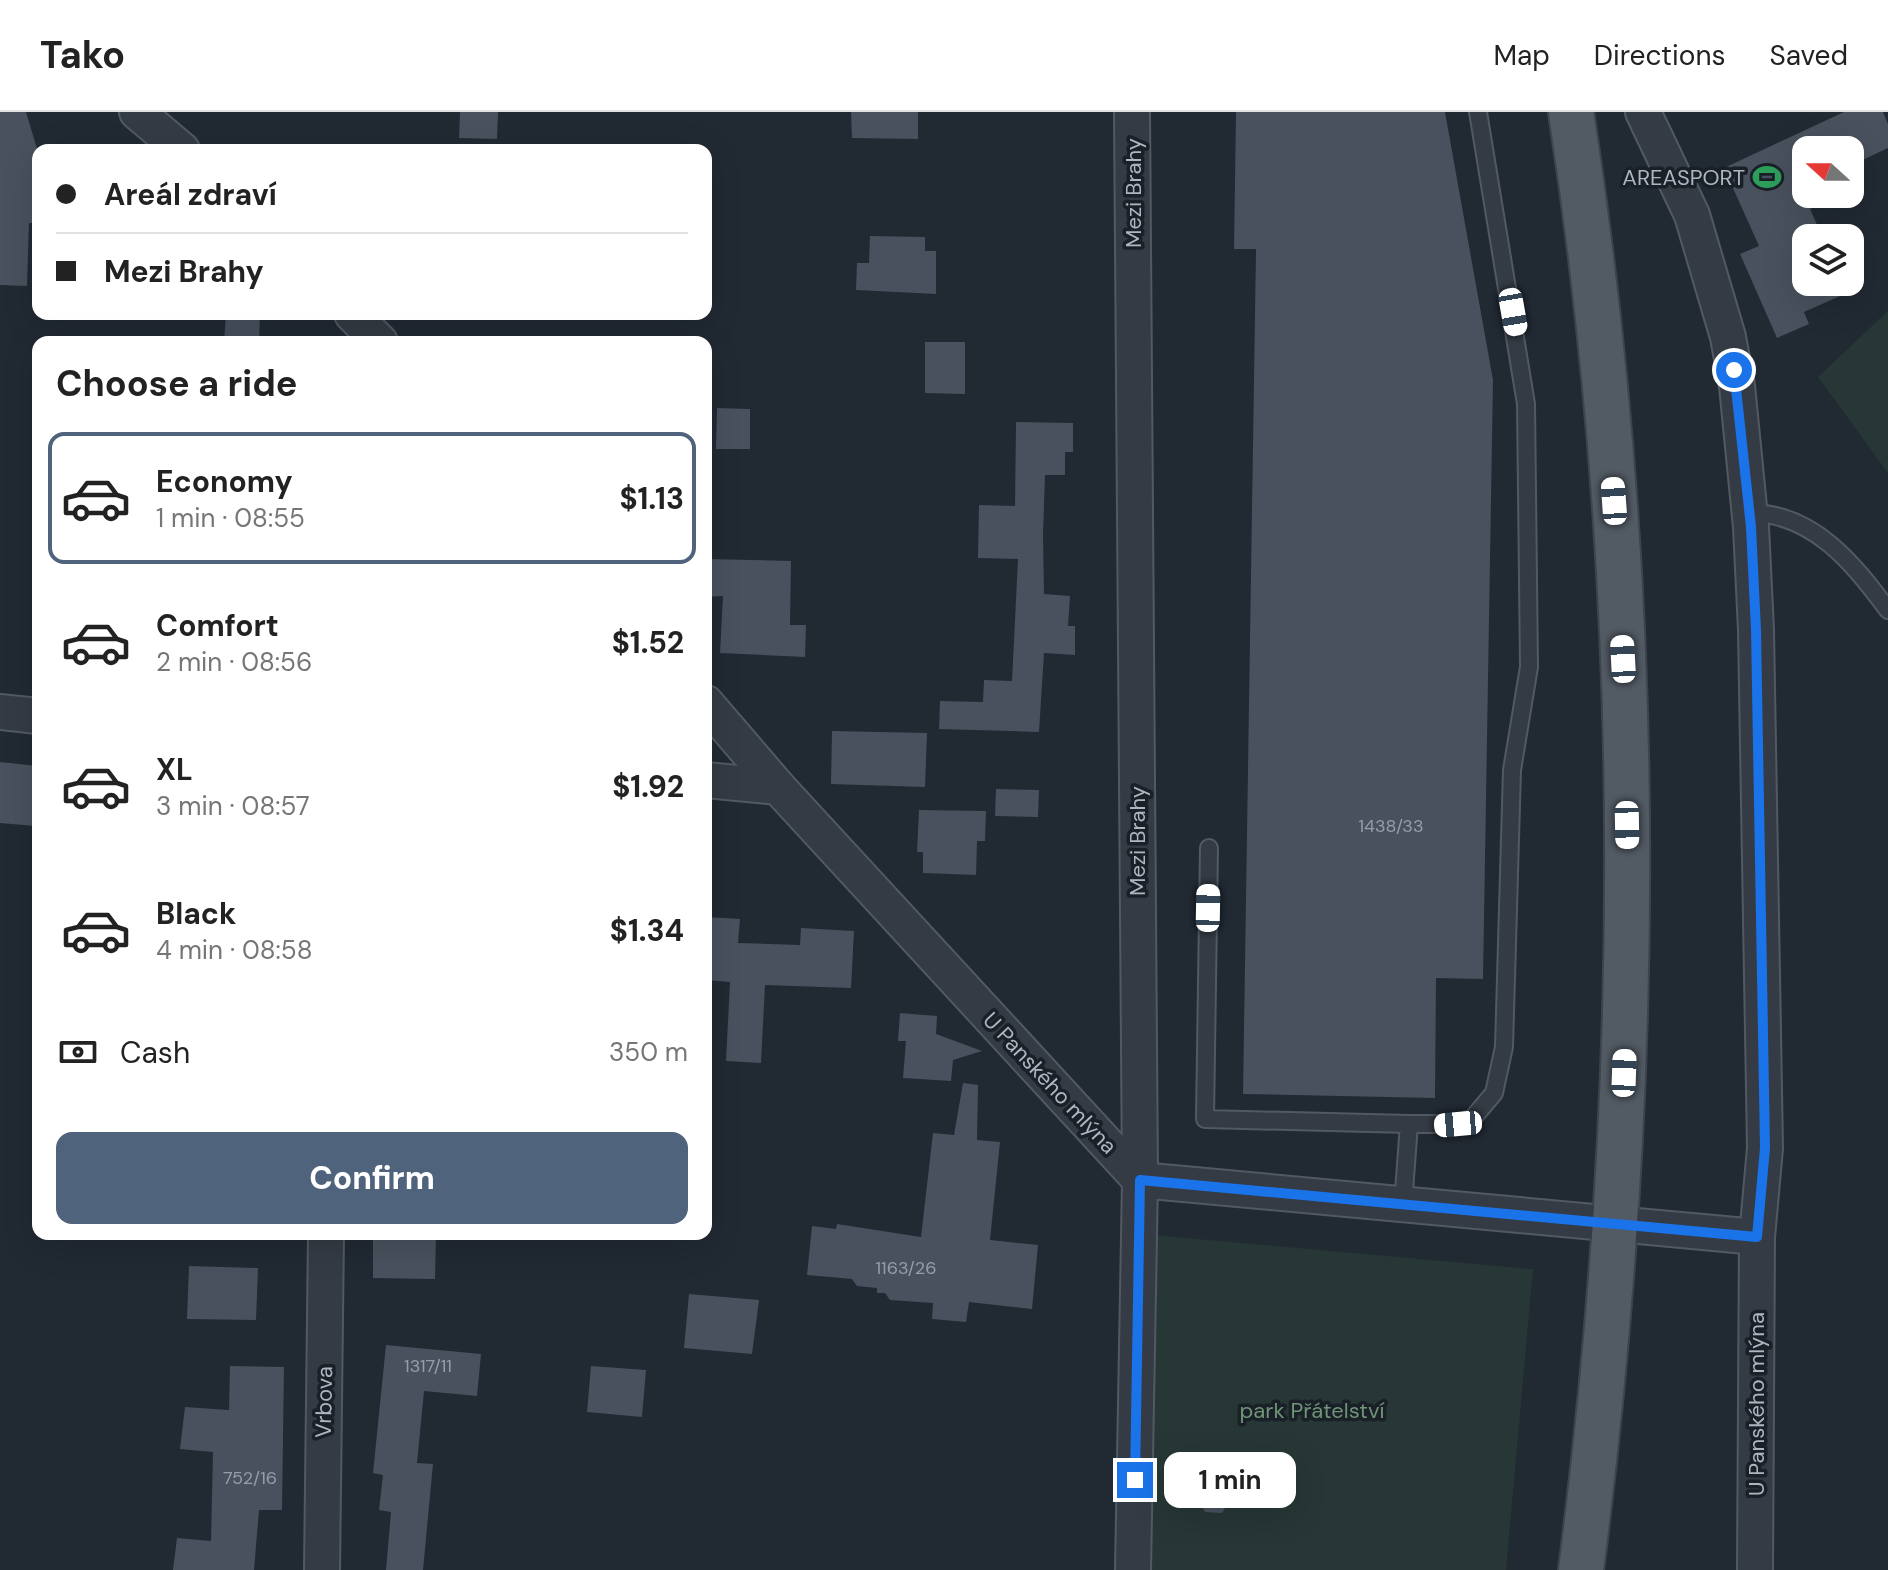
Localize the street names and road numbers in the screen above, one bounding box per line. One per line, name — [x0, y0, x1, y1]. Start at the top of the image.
street label: Mezi Brahy — [1119, 138, 1148, 248]
street label: Mezi Brahy — [1123, 786, 1152, 896]
street label: U Panského mlýna — [977, 1006, 1123, 1160]
street label: U Panského mlýna — [1742, 1312, 1771, 1496]
street label: Vrbova — [309, 1366, 339, 1438]

